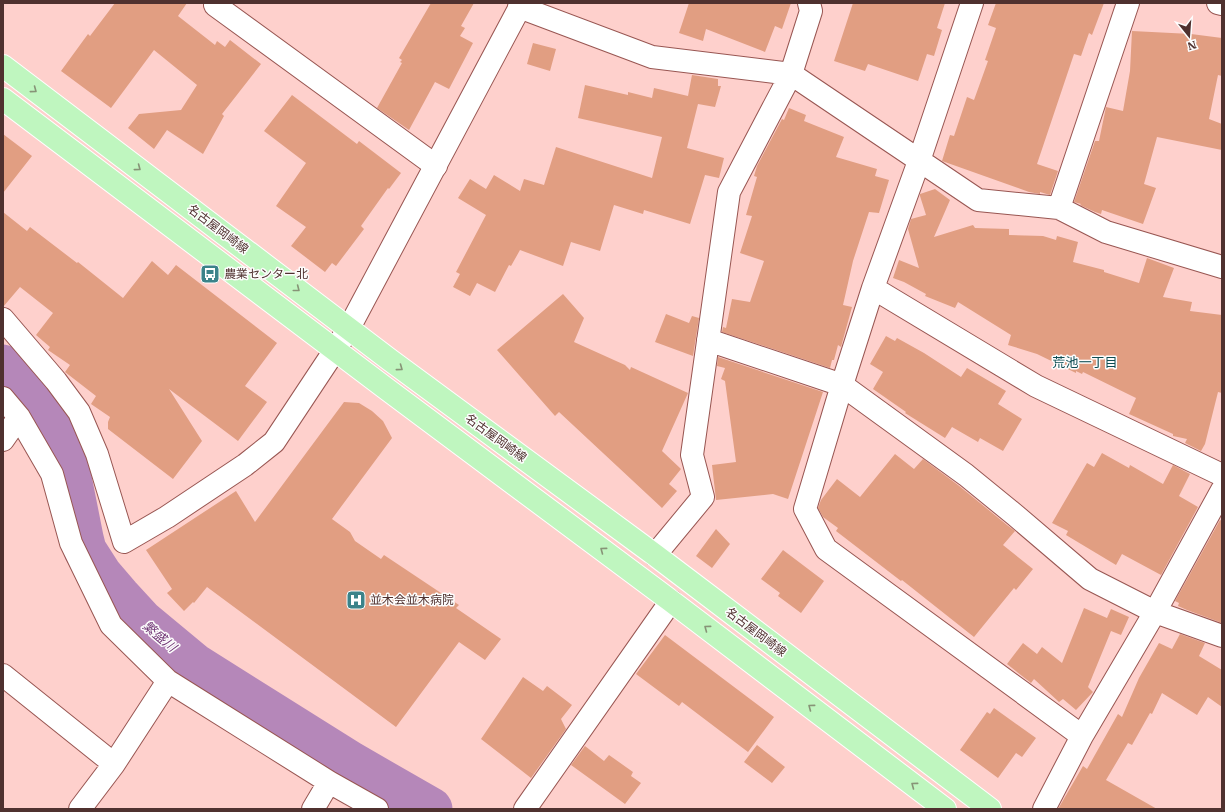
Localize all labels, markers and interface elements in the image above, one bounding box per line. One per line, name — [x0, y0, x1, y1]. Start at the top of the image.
north arrow — [1169, 16, 1209, 56]
text: N — [1185, 38, 1198, 54]
one-way arrow — [30, 85, 37, 92]
one-way arrow — [133, 163, 140, 170]
street label: 名古屋岡崎線 — [185, 201, 252, 256]
bus stop icon: 農業センター北 — [199, 263, 221, 285]
place label: 農業センター北 — [224, 266, 308, 281]
one-way arrow — [293, 284, 300, 291]
district label: 荒池一丁目 — [1052, 354, 1118, 371]
one-way arrow — [396, 363, 403, 370]
street label: 名古屋岡崎線 — [463, 410, 530, 465]
one-way arrow — [600, 547, 607, 555]
hospital icon: 並木会並木病院 — [345, 589, 367, 611]
place label: 並木会並木病院 — [370, 592, 454, 607]
street label: 名古屋岡崎線 — [723, 604, 790, 659]
water label: 繁盛川 — [139, 617, 182, 657]
one-way arrow — [705, 626, 712, 633]
one-way arrow — [808, 704, 815, 711]
one-way arrow — [911, 783, 918, 790]

